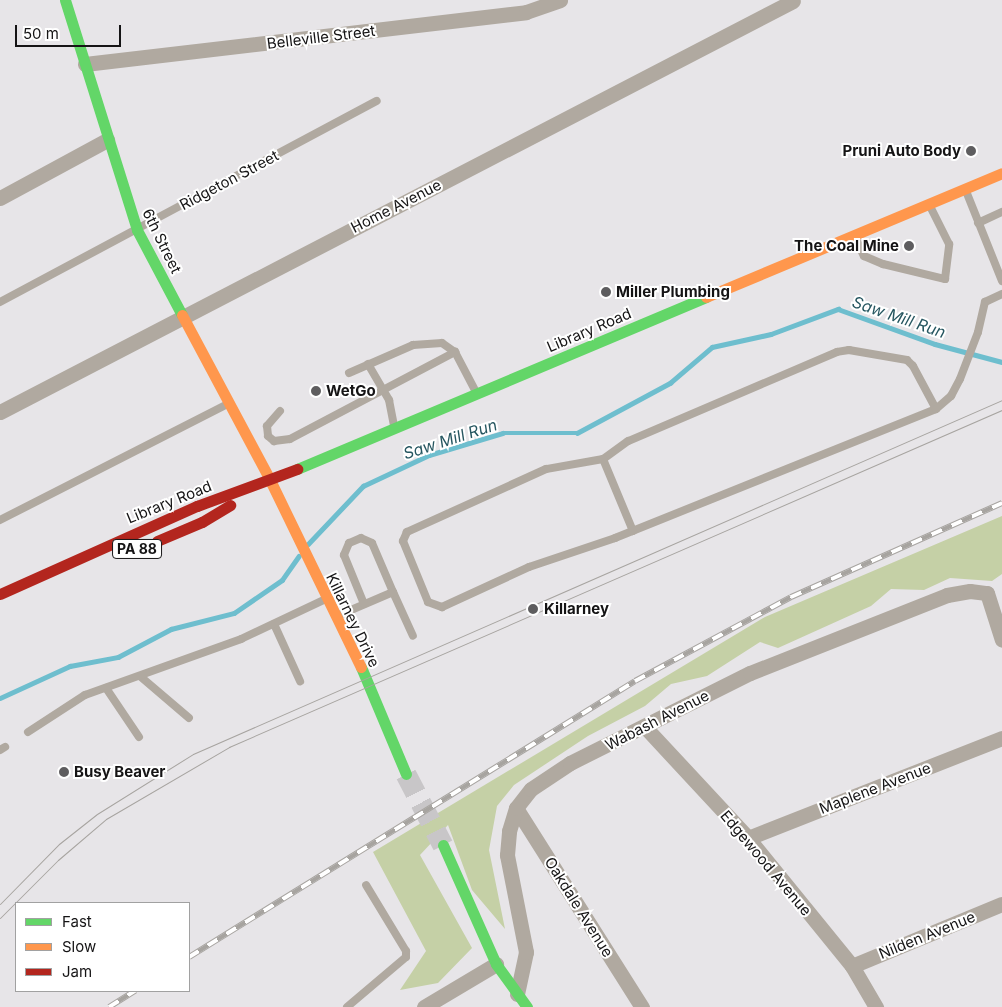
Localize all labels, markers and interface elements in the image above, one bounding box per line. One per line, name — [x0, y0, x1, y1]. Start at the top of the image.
scale bar — [18, 15, 124, 47]
street label: Belleville Street — [266, 21, 376, 53]
text: 50 m — [23, 24, 59, 43]
place label: Pruni Auto Body — [842, 142, 961, 160]
marker: Pruni Auto Body — [965, 145, 977, 157]
street label: Ridgeton Street — [176, 146, 282, 214]
street label: Home Avenue — [348, 176, 444, 236]
street label: 6th Street — [139, 206, 185, 276]
place label: The Coal Mine — [794, 237, 899, 255]
marker: The Coal Mine — [903, 240, 915, 252]
place label: Miller Plumbing — [616, 283, 730, 301]
marker: Miller Plumbing — [600, 286, 612, 298]
water label: Saw Mill Run — [850, 292, 948, 342]
street label: Library Road — [544, 304, 634, 356]
place label: WetGo — [326, 382, 376, 400]
marker: WetGo — [310, 385, 322, 397]
water label: Saw Mill Run — [401, 415, 499, 463]
street label: Library Road — [124, 477, 214, 527]
road number: PA 88 — [112, 538, 162, 560]
street label: Killarney Drive — [322, 570, 384, 670]
place label: Killarney — [544, 600, 609, 618]
marker: Killarney — [526, 602, 540, 616]
street label: Wabash Avenue — [602, 686, 712, 754]
street label: Maplene Avenue — [817, 758, 933, 818]
place label: Busy Beaver — [74, 763, 165, 781]
marker: Busy Beaver — [58, 766, 70, 778]
street label: Edgewood Avenue — [717, 807, 815, 919]
street label: Oakdale Avenue — [541, 854, 617, 960]
legend — [15, 902, 190, 992]
street label: Nilden Avenue — [876, 908, 978, 962]
text: Fast — [62, 912, 92, 931]
text: Slow — [62, 937, 96, 956]
text: Jam — [62, 962, 92, 981]

